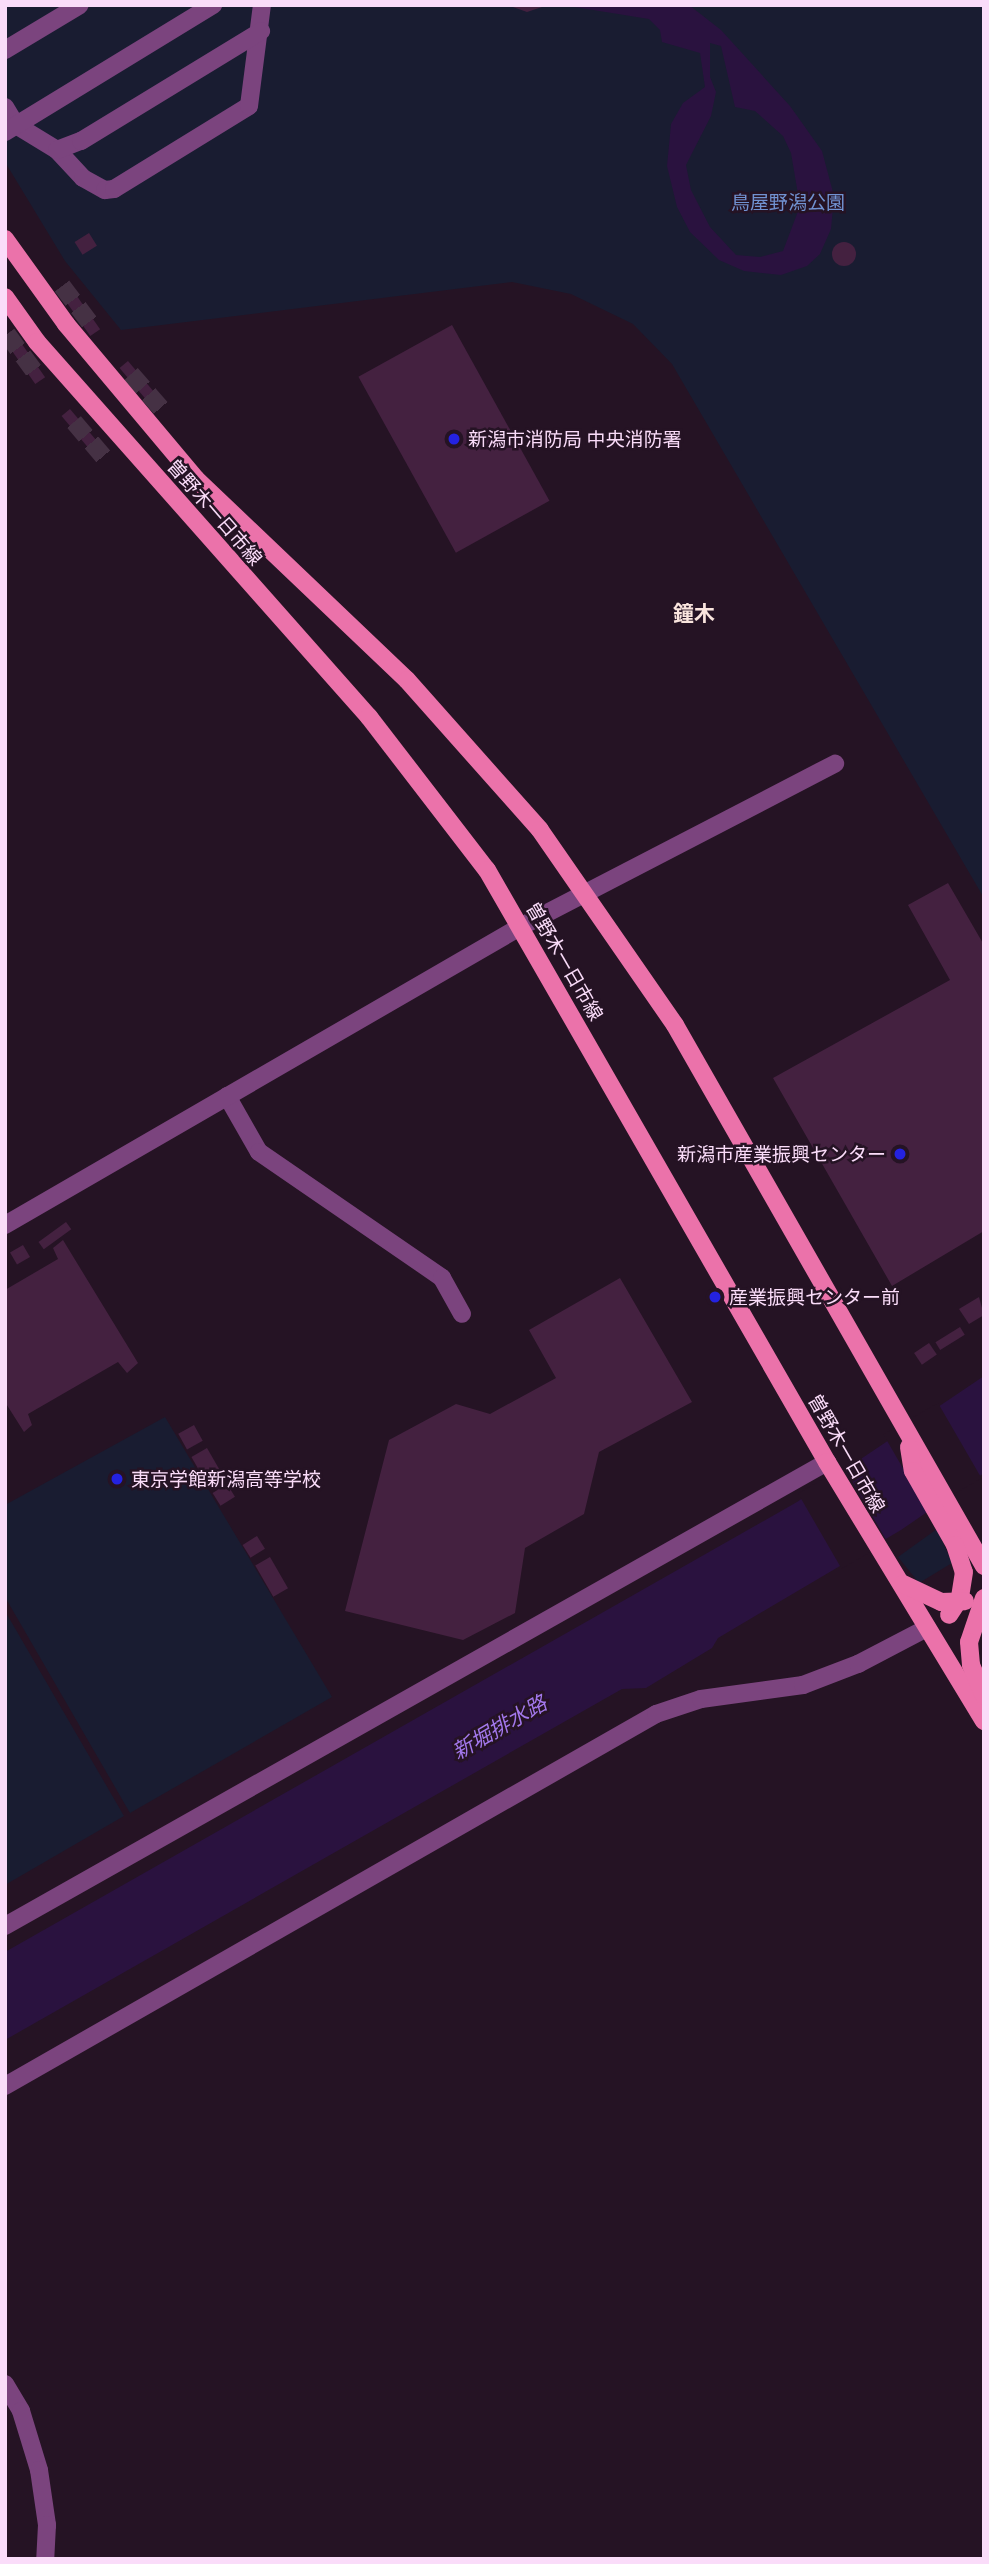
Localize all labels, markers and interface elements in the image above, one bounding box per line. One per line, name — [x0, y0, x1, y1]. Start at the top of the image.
park label: 鳥屋野潟公園 — [731, 191, 845, 213]
place label: 新潟市消防局 中央消防署 — [468, 428, 682, 450]
marker: 新潟市消防局 中央消防署 — [446, 431, 462, 447]
street label: 曽野木一日市線 — [163, 454, 267, 570]
district label: 鐘木 — [673, 600, 715, 626]
street label: 曽野木一日市線 — [522, 898, 608, 1024]
place label: 新潟市産業振興センター — [677, 1143, 886, 1165]
marker: 新潟市産業振興センター — [892, 1146, 908, 1162]
place label: 産業振興センター前 — [729, 1286, 900, 1308]
marker: 産業振興センター前 — [707, 1289, 723, 1305]
street label: 曽野木一日市線 — [804, 1390, 890, 1516]
place label: 東京学館新潟高等学校 — [131, 1468, 321, 1490]
marker: 東京学館新潟高等学校 — [109, 1471, 125, 1487]
water label: 新堀排水路 — [447, 1690, 551, 1764]

